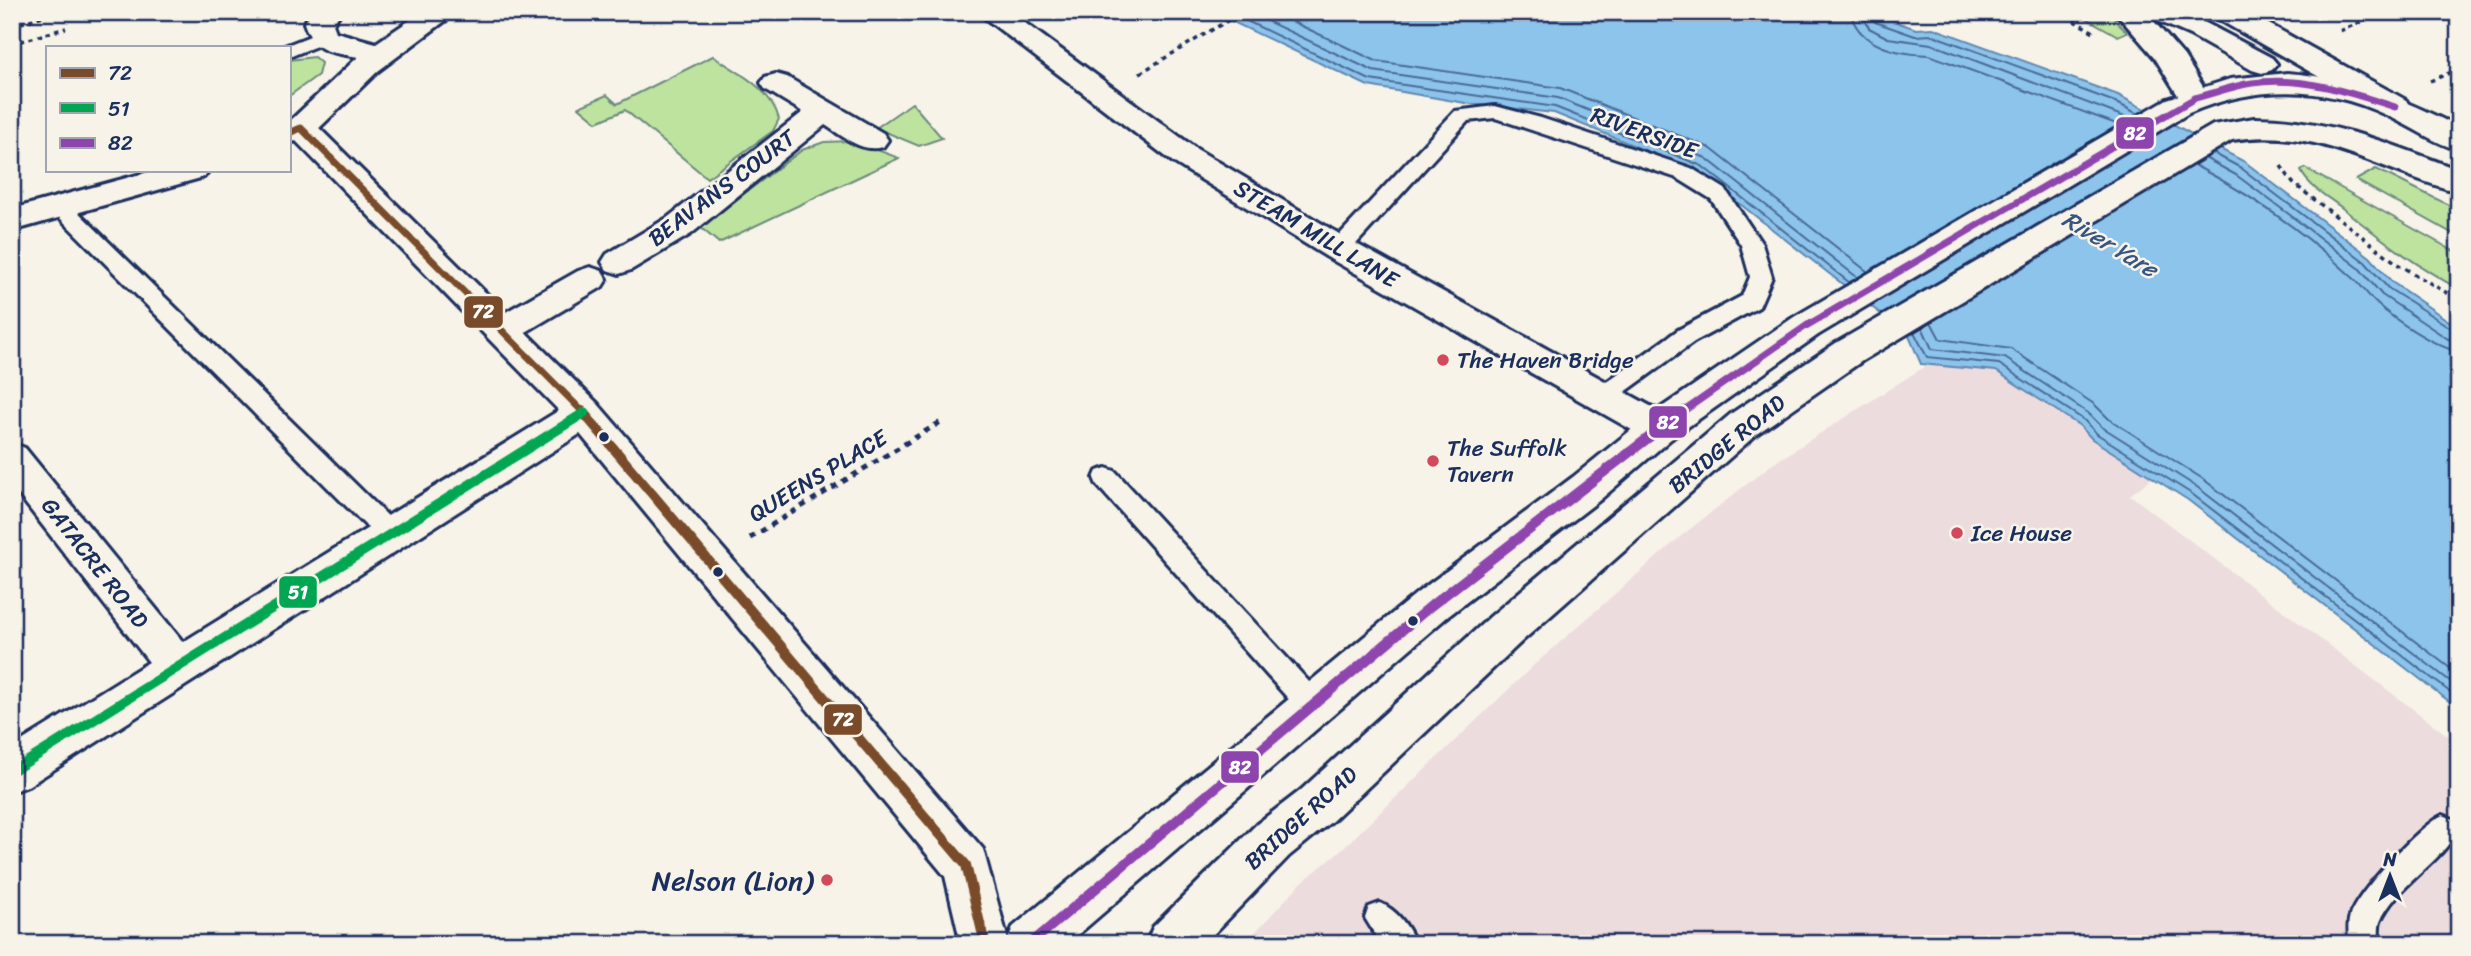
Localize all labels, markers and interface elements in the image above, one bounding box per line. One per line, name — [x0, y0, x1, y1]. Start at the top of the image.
legend — [46, 46, 290, 172]
text: 72 — [108, 54, 132, 92]
text: 51 — [108, 90, 130, 128]
street label: RIVERSIDE — [1585, 95, 1704, 172]
line badge: 82 — [2115, 116, 2155, 150]
text: 82 — [2123, 117, 2146, 150]
street label: BEAVANS COURT — [639, 118, 806, 258]
text: 82 — [108, 124, 133, 162]
street label: STEAM MILL LANE — [1225, 168, 1408, 300]
water label: River Yare — [2054, 199, 2168, 291]
line badge: 72 — [463, 295, 504, 329]
text: 72 — [472, 295, 494, 328]
place label: The Haven Bridge — [1457, 340, 1634, 381]
marker: The Haven Bridge — [1435, 352, 1451, 368]
street label: BRIDGE ROAD — [1659, 383, 1795, 505]
line badge: 82 — [1648, 405, 1688, 439]
text: 82 — [1656, 406, 1679, 439]
street label: QUEENS PLACE — [740, 418, 897, 534]
place label: The Suffolk Tavern — [1447, 428, 1567, 495]
unlabelled marker — [597, 430, 611, 444]
marker: The Suffolk Tavern — [1425, 453, 1441, 469]
street label: GATACRE ROAD — [30, 488, 160, 638]
place label: Ice House — [1970, 513, 2072, 554]
marker: Ice House — [1949, 525, 1965, 541]
unlabelled marker — [711, 565, 725, 579]
line badge: 51 — [278, 575, 318, 609]
text: 51 — [288, 576, 308, 609]
unlabelled marker — [1406, 614, 1420, 628]
line badge: 72 — [823, 703, 863, 736]
text: 72 — [832, 703, 854, 736]
line badge: 82 — [1220, 750, 1260, 784]
text: 82 — [1228, 751, 1251, 784]
street label: BRIDGE ROAD — [1234, 755, 1368, 881]
north arrow — [2356, 841, 2426, 911]
text: N — [2382, 843, 2397, 876]
place label: Nelson (Lion) — [652, 856, 814, 905]
marker: Nelson (Lion) — [819, 872, 835, 888]

